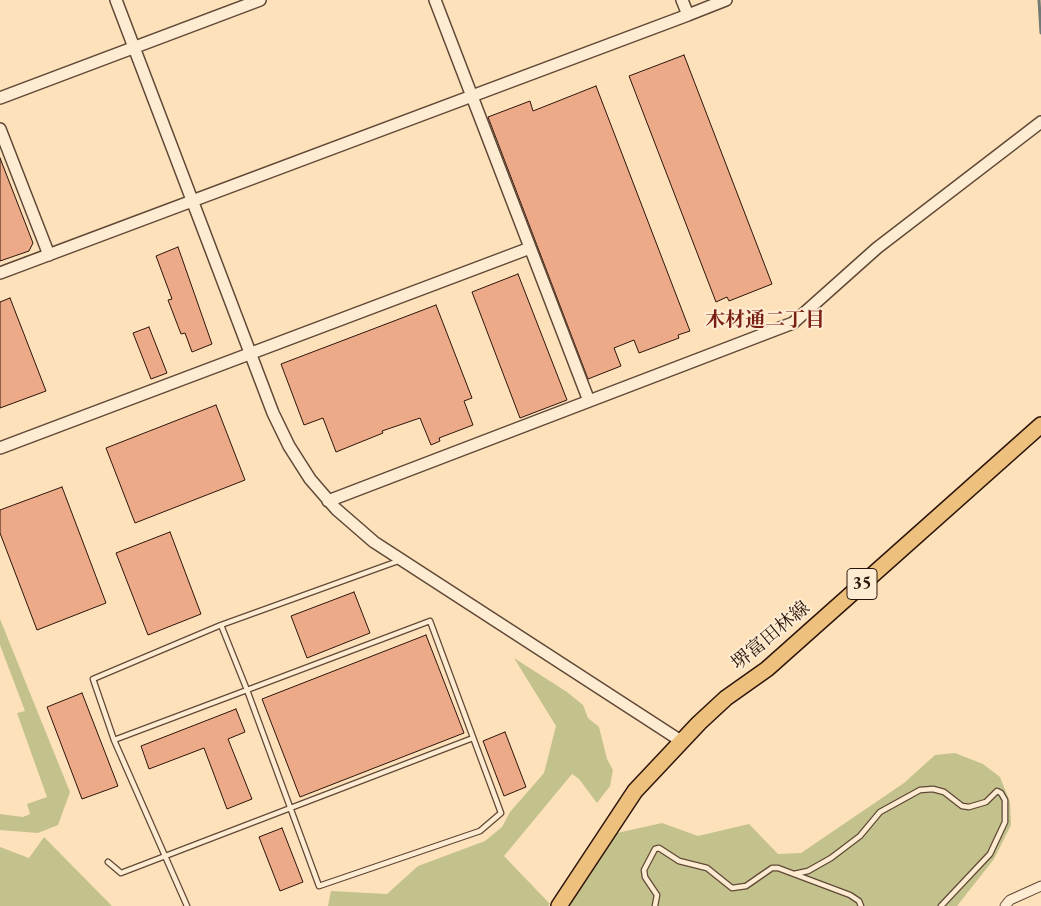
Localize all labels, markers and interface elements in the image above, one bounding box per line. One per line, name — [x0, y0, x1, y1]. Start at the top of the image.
district label: 木材通二丁目 — [705, 309, 825, 333]
road number: 35 — [847, 568, 877, 600]
street label: 堺富田林線 — [727, 597, 815, 675]

